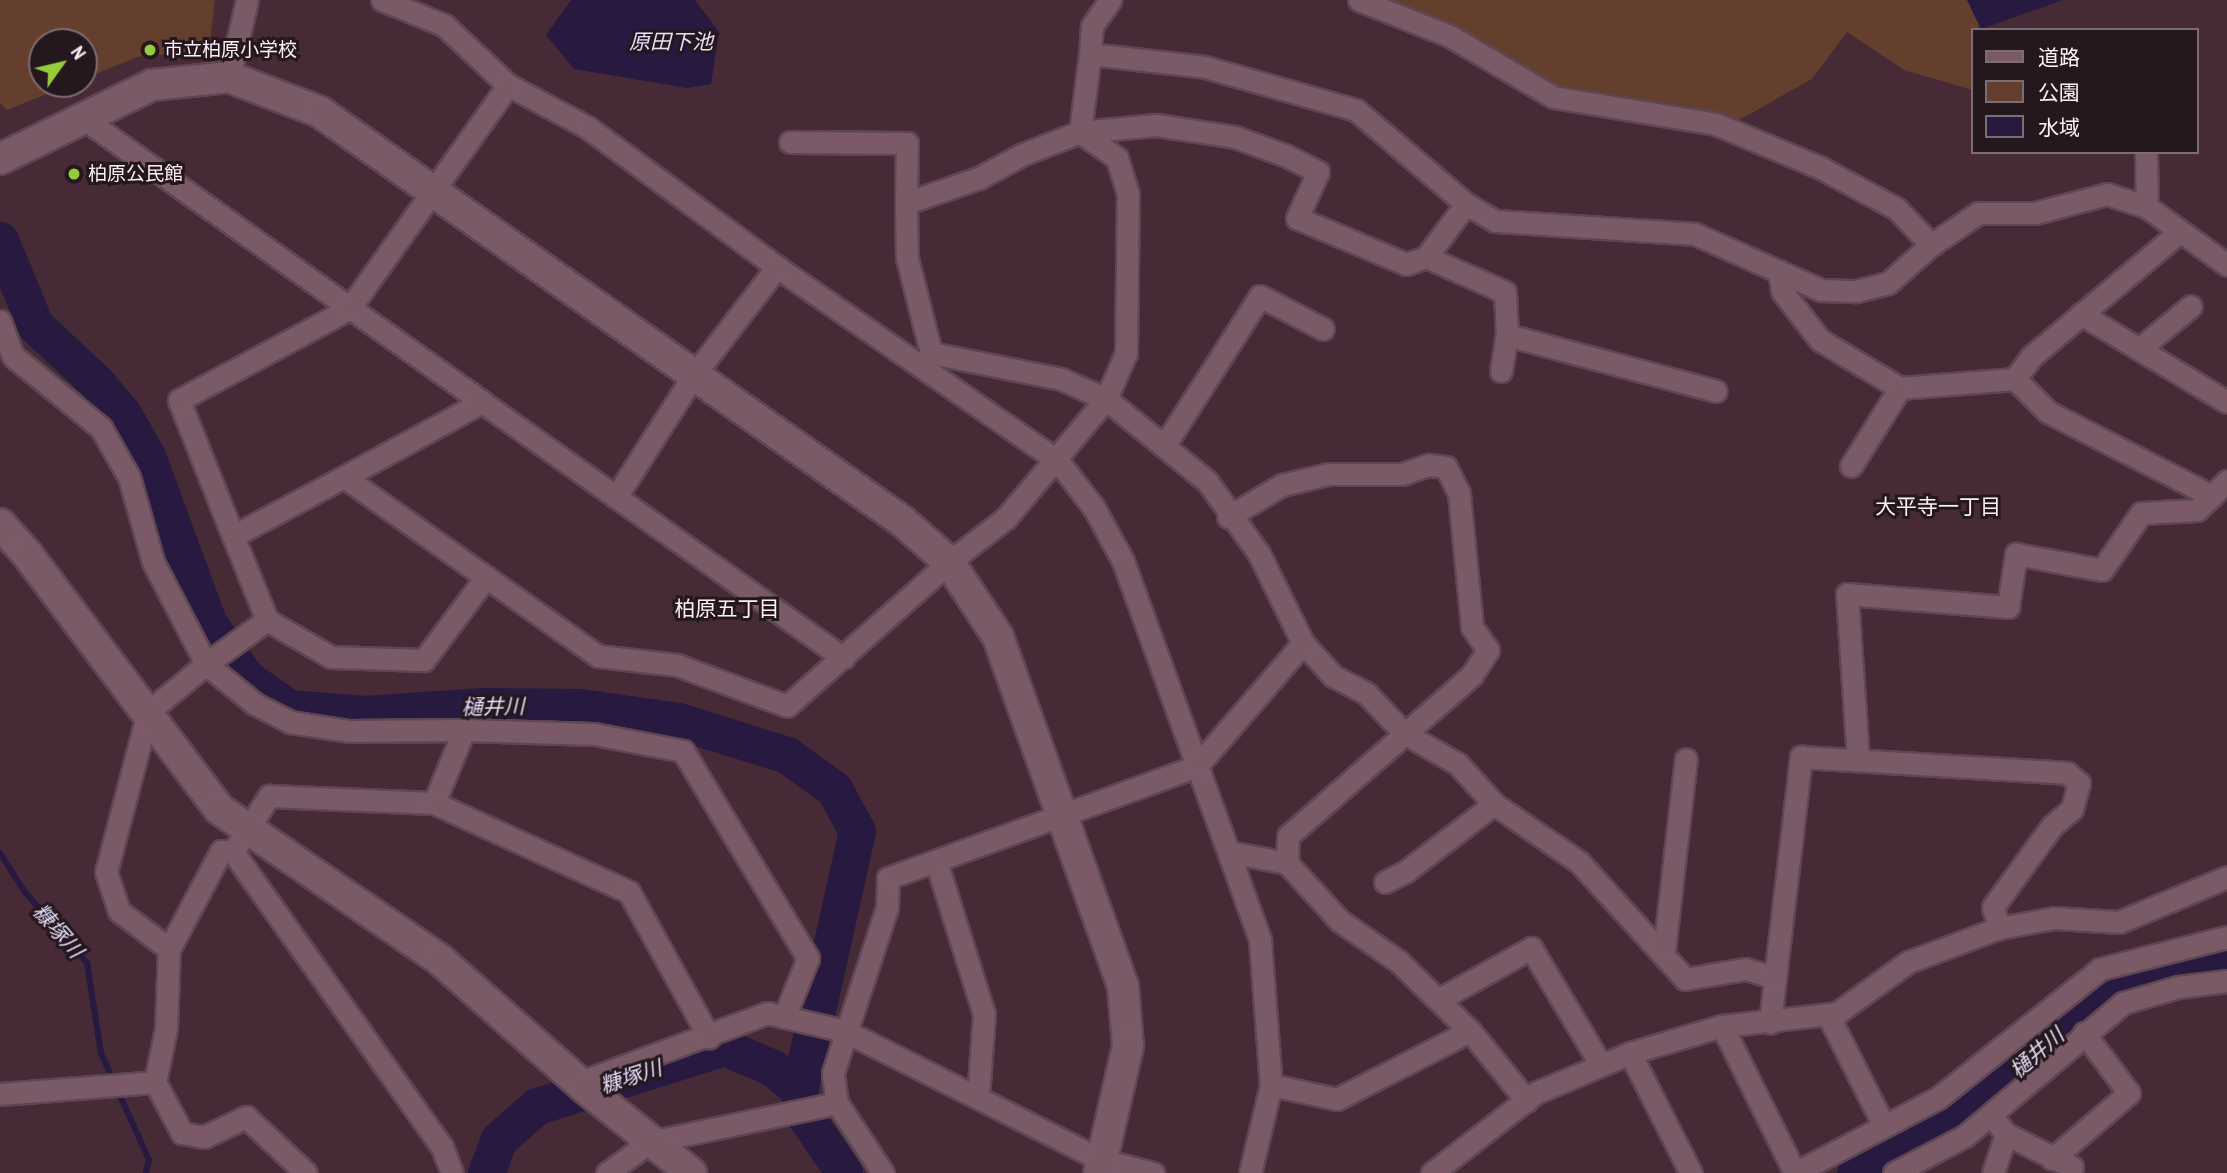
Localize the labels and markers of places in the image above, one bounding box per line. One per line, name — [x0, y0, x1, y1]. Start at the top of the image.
place label: 市立柏原小学校 — [164, 39, 297, 61]
marker: 市立柏原小学校 — [142, 42, 158, 58]
place label: 柏原公民館 — [88, 163, 183, 185]
marker: 柏原公民館 — [66, 166, 82, 182]

